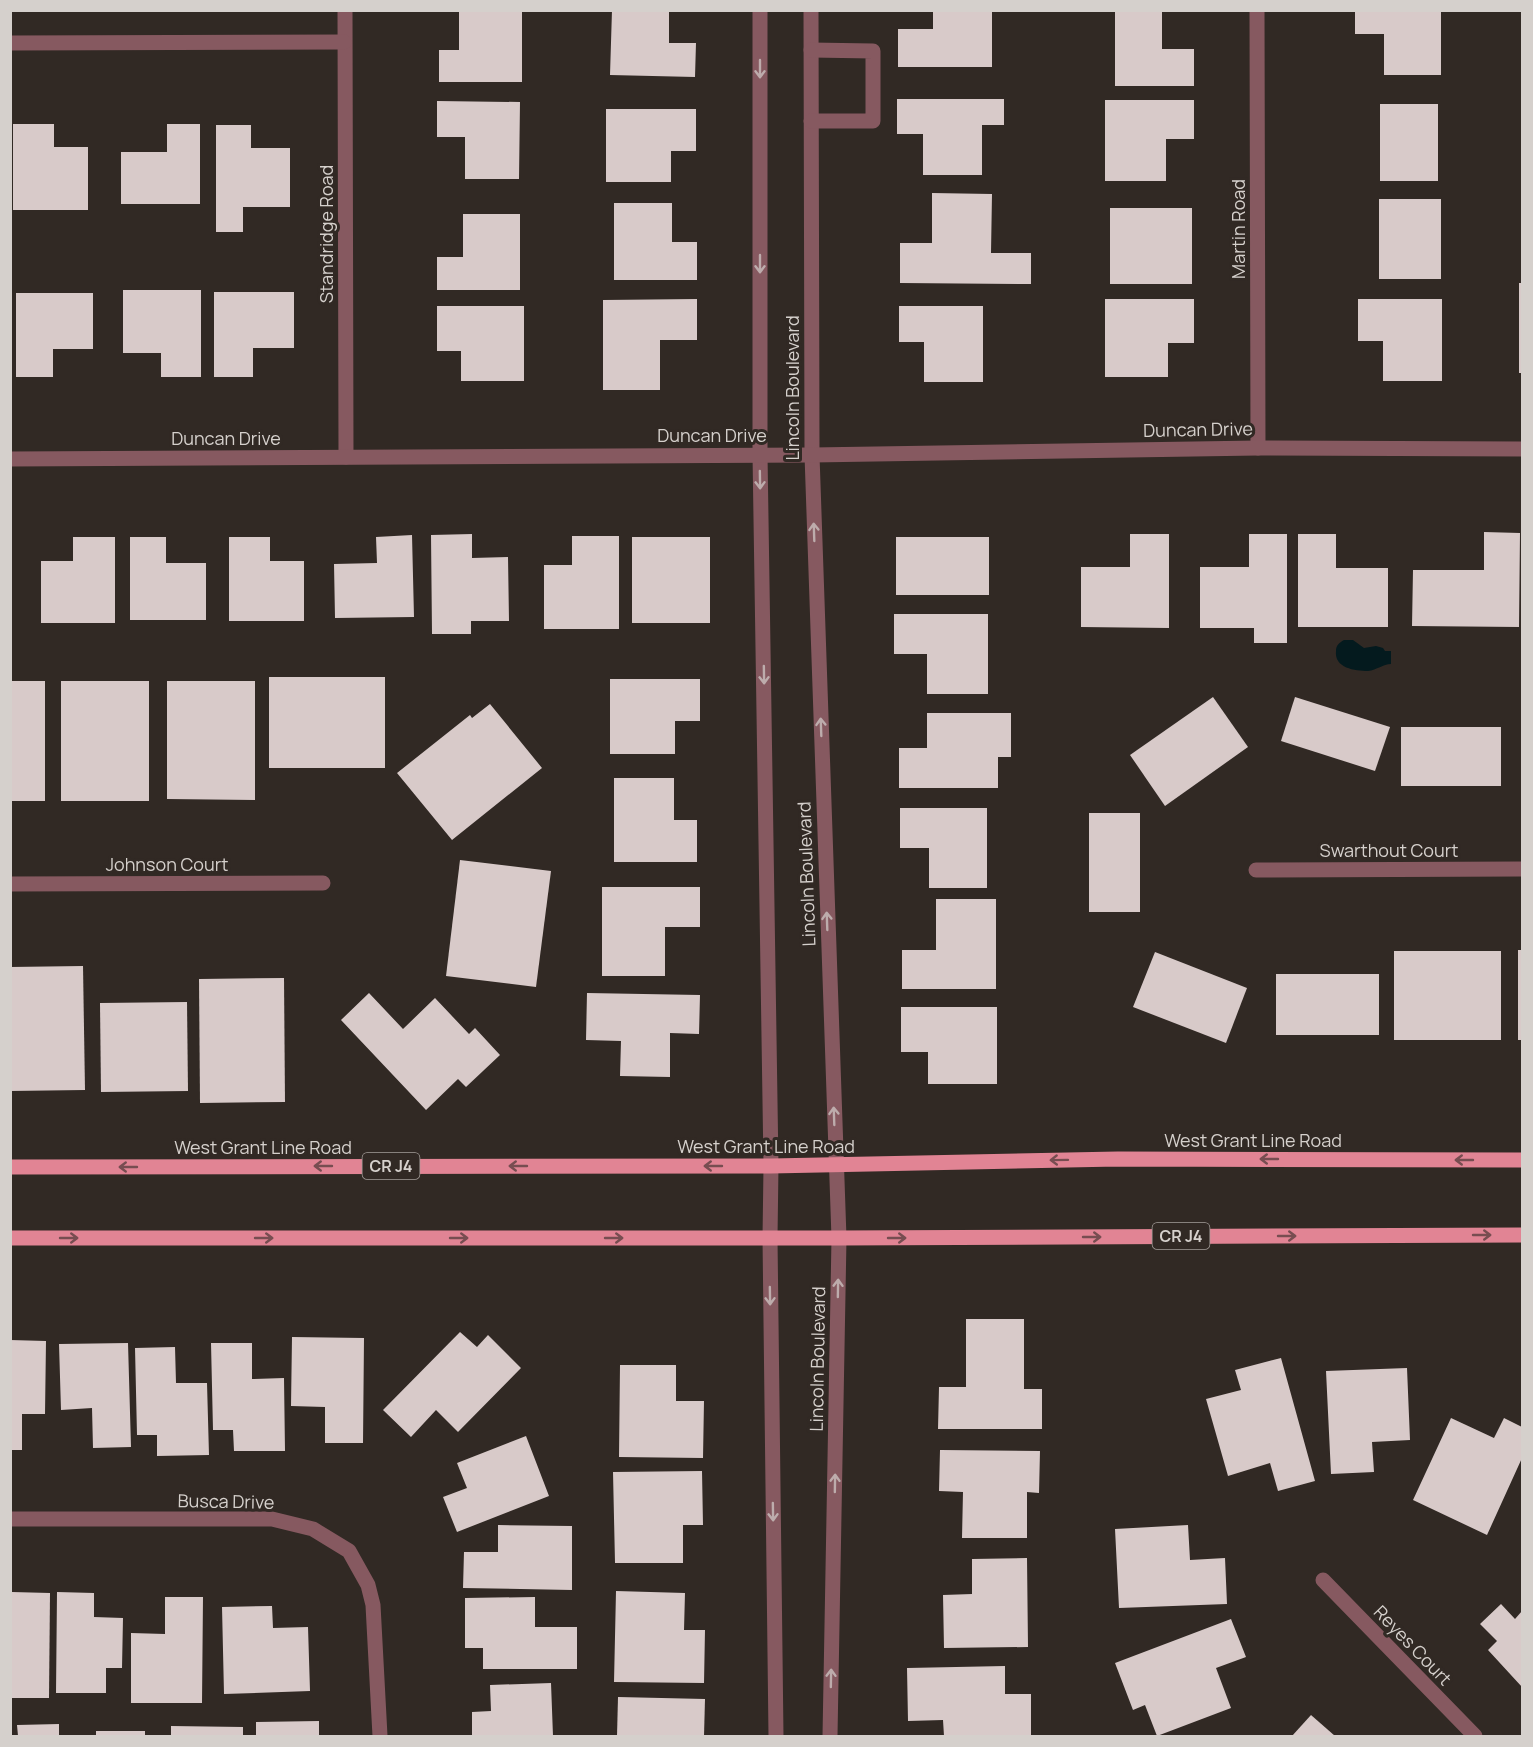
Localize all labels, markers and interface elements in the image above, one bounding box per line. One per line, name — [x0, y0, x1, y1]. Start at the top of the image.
one-way arrow — [754, 58, 766, 78]
street label: Standridge Road — [314, 165, 338, 303]
street label: Martin Road — [1226, 179, 1250, 279]
one-way arrow — [754, 253, 766, 273]
street label: Lincoln Boulevard — [780, 315, 804, 461]
street label: Duncan Drive — [1143, 416, 1253, 442]
street label: Duncan Drive — [657, 423, 767, 447]
street label: Duncan Drive — [171, 426, 281, 450]
one-way arrow — [755, 469, 766, 489]
one-way arrow — [809, 522, 820, 542]
one-way arrow — [758, 664, 769, 684]
one-way arrow — [815, 717, 827, 737]
street label: Lincoln Boulevard — [791, 801, 821, 947]
street label: Swarthout Court — [1320, 838, 1458, 862]
street label: Johnson Court — [106, 852, 228, 876]
one-way arrow — [822, 912, 833, 932]
one-way arrow — [828, 1107, 840, 1127]
street label: West Grant Line Road — [1164, 1128, 1342, 1152]
street label: West Grant Line Road — [677, 1134, 855, 1158]
street label: West Grant Line Road — [174, 1135, 352, 1159]
road number: CR J4 — [362, 1153, 420, 1179]
one-way arrow — [1260, 1153, 1280, 1165]
one-way arrow — [1455, 1154, 1475, 1166]
one-way arrow — [1050, 1155, 1070, 1166]
one-way arrow — [313, 1160, 333, 1172]
one-way arrow — [508, 1160, 528, 1172]
one-way arrow — [703, 1160, 723, 1172]
one-way arrow — [118, 1161, 138, 1173]
road number: CR J4 — [1152, 1223, 1210, 1249]
one-way arrow — [1472, 1229, 1492, 1241]
one-way arrow — [1277, 1230, 1297, 1242]
one-way arrow — [1082, 1231, 1102, 1243]
one-way arrow — [58, 1232, 78, 1244]
one-way arrow — [253, 1232, 273, 1244]
one-way arrow — [448, 1232, 468, 1244]
one-way arrow — [603, 1232, 623, 1244]
one-way arrow — [887, 1232, 907, 1243]
one-way arrow — [832, 1279, 844, 1299]
one-way arrow — [765, 1286, 776, 1306]
street label: Lincoln Boulevard — [804, 1286, 830, 1432]
one-way arrow — [829, 1474, 840, 1494]
street label: Busca Drive — [177, 1488, 275, 1514]
one-way arrow — [768, 1502, 779, 1522]
street label: Reyes Court — [1369, 1600, 1457, 1690]
one-way arrow — [825, 1669, 837, 1689]

